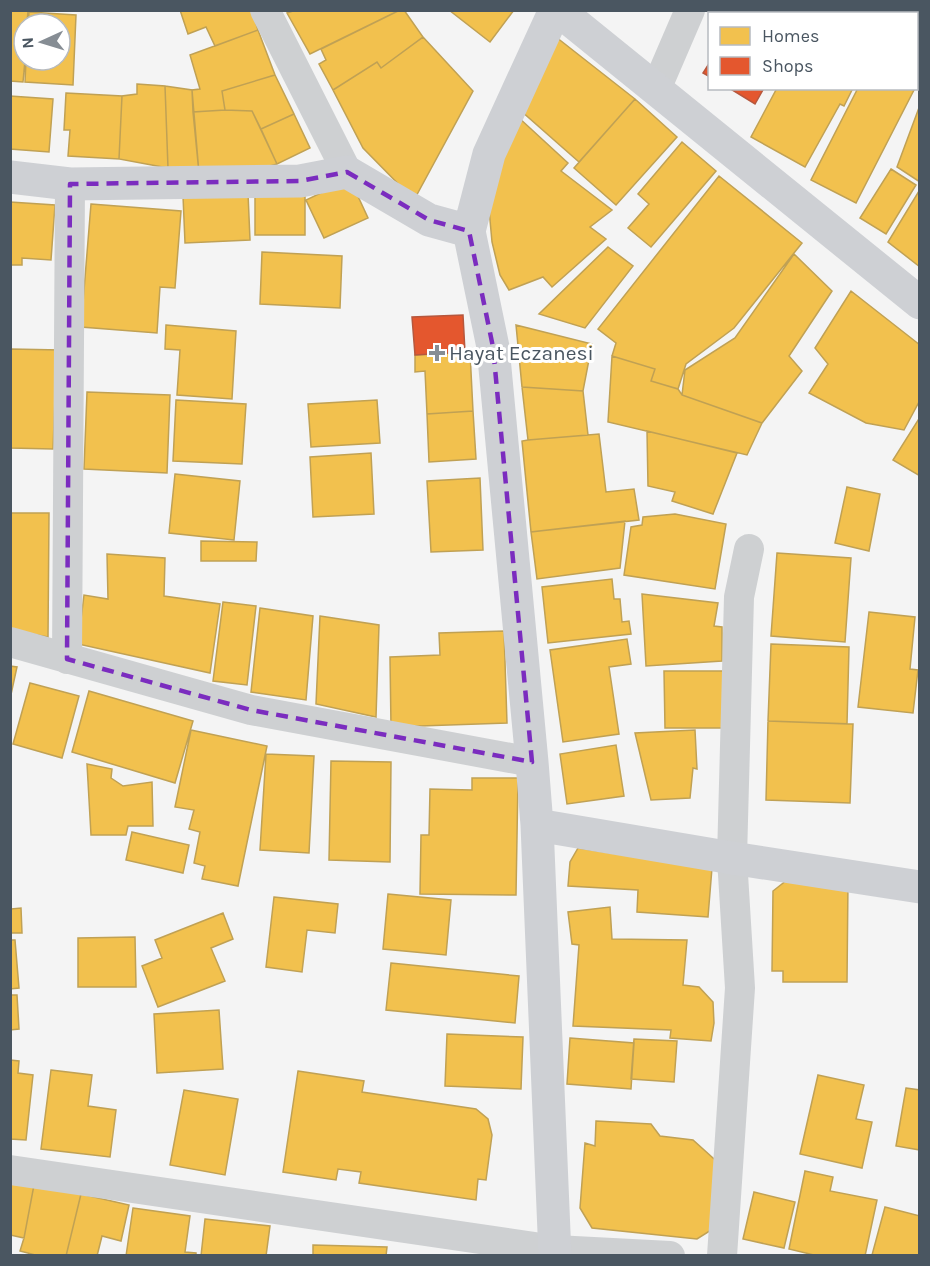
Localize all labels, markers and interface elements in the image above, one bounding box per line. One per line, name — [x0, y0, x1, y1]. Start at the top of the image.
north arrow — [12, 12, 72, 72]
legend — [708, 12, 918, 90]
text: Homes — [762, 25, 819, 47]
text: N — [18, 37, 37, 49]
text: Shops — [762, 55, 814, 77]
place label: Hayat Eczanesi — [449, 341, 594, 365]
marker: Hayat Eczanesi — [430, 346, 444, 360]

